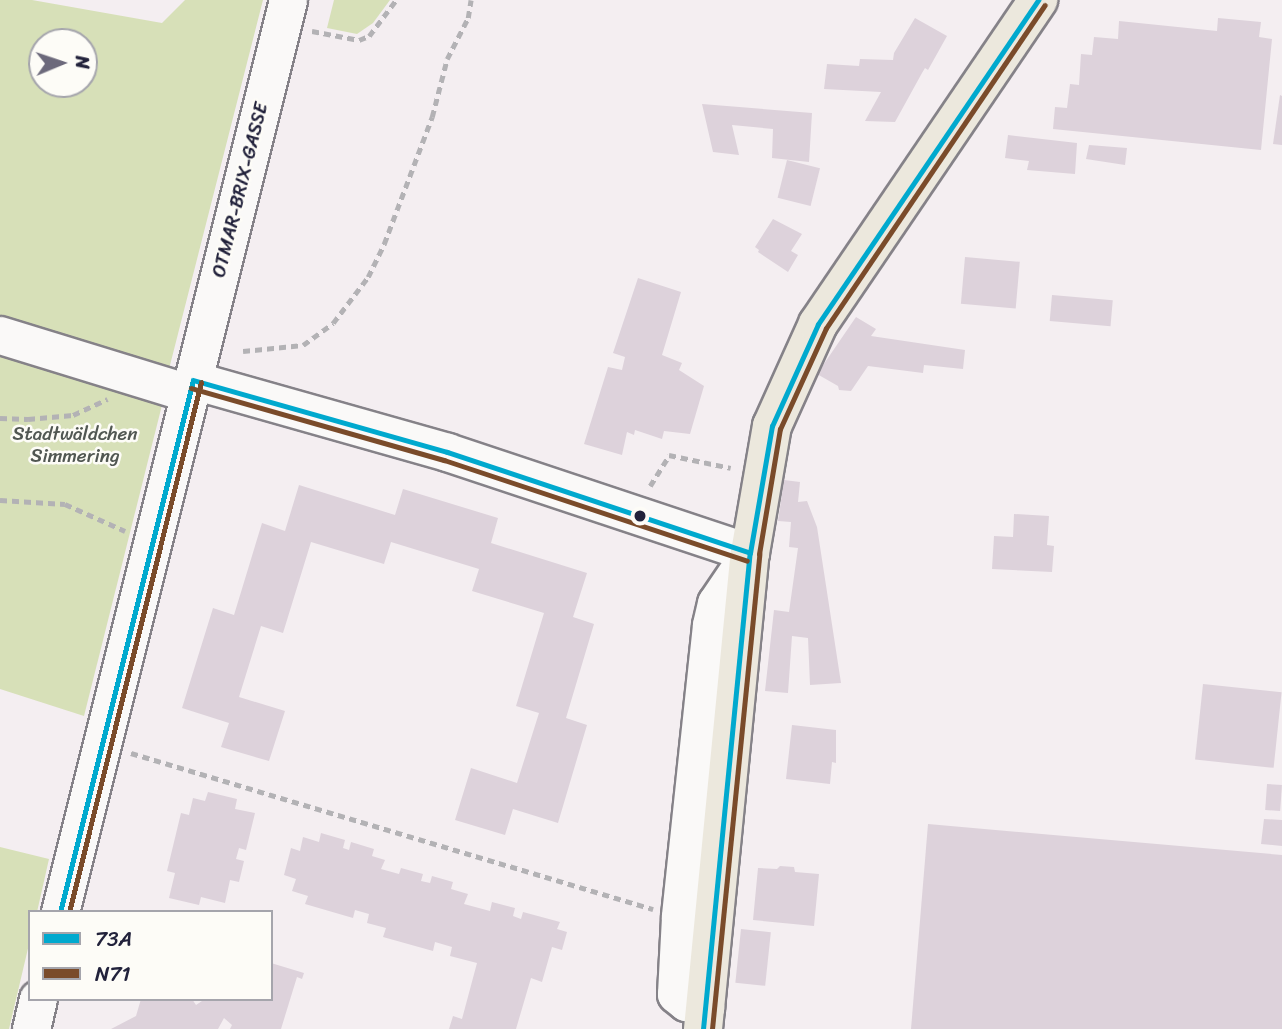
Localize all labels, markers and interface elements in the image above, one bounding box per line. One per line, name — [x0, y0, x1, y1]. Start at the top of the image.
north arrow — [28, 28, 98, 98]
text: N — [66, 55, 99, 69]
street label: OTMAR-BRIX-GASSE — [207, 100, 273, 280]
park label: Stadtwäldchen Simmering — [12, 423, 138, 467]
unlabelled marker — [633, 509, 647, 523]
legend — [28, 910, 273, 1001]
text: 73A — [95, 920, 132, 958]
text: N71 — [95, 955, 131, 993]

